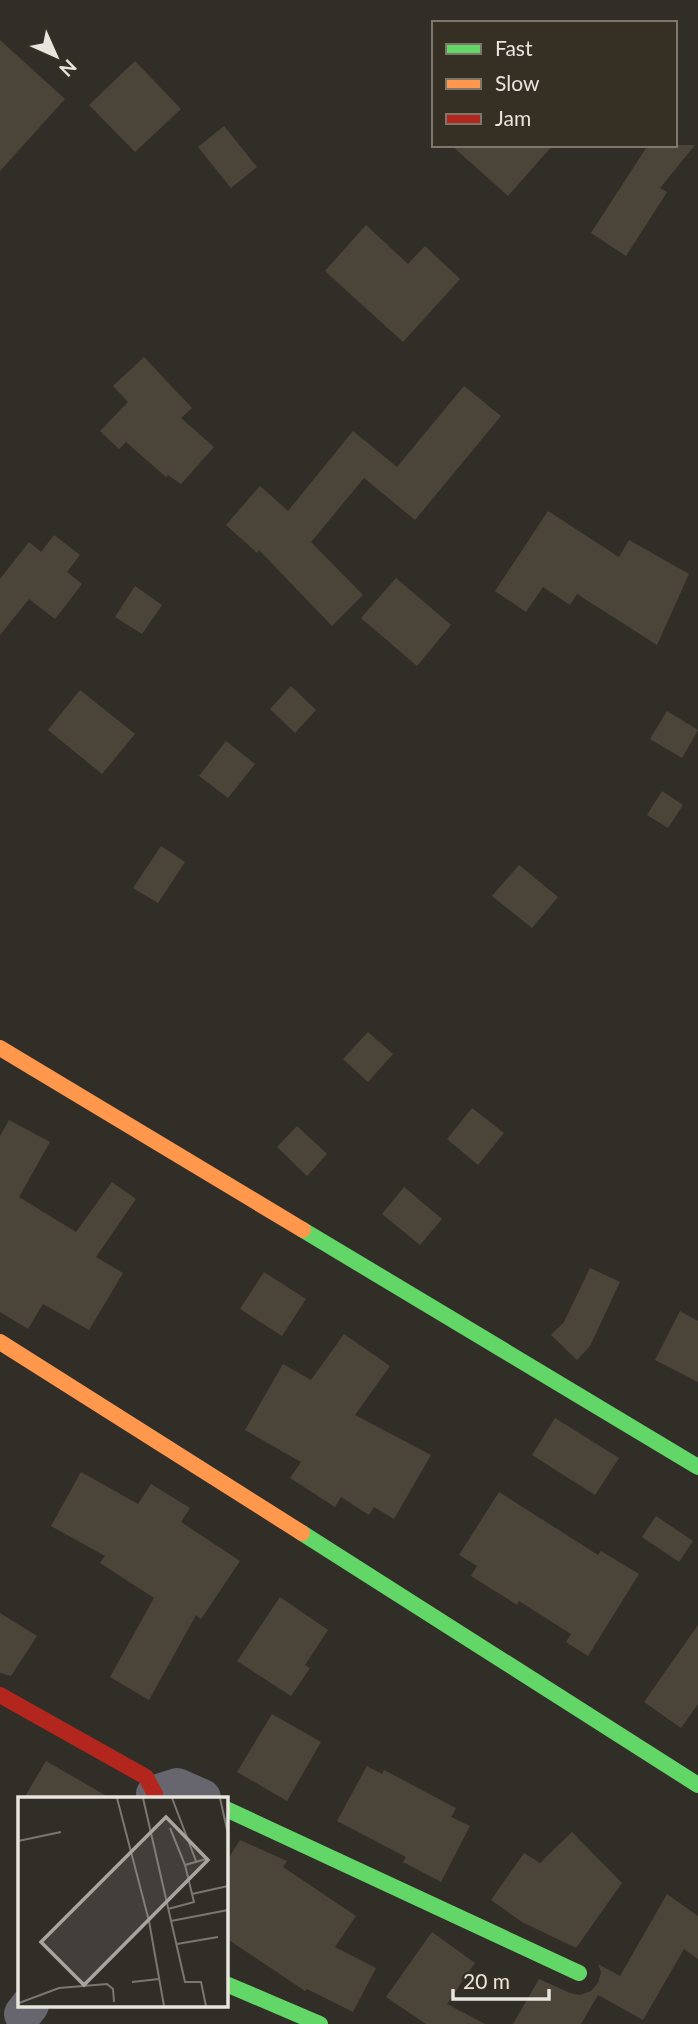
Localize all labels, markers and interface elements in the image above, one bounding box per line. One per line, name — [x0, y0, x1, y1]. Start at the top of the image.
north arrow — [21, 21, 91, 91]
legend — [432, 21, 677, 147]
text: Fast — [495, 35, 533, 60]
text: N — [55, 55, 82, 82]
text: Slow — [495, 70, 540, 95]
text: Jam — [495, 105, 531, 130]
inset map — [18, 1797, 228, 2007]
scale bar — [453, 1958, 549, 2002]
text: 20 m — [463, 1968, 510, 1993]

